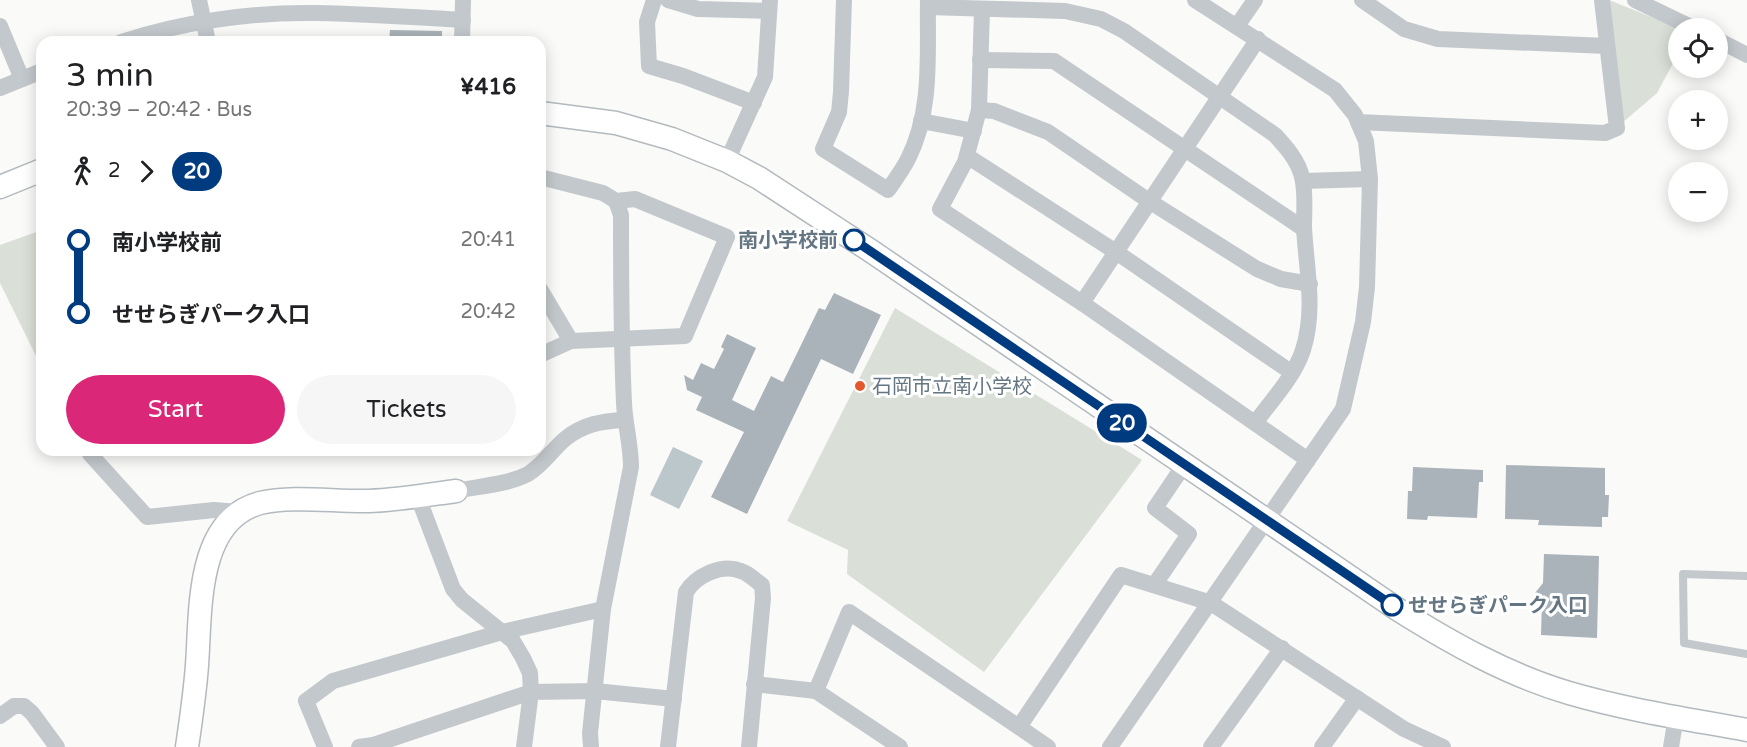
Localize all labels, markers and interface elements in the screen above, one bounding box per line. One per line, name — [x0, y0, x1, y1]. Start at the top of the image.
map controls — [1668, 18, 1728, 222]
button: locate — [1668, 18, 1728, 78]
text: 3 min — [66, 56, 154, 95]
text: ¥416 — [460, 74, 516, 100]
button: + — [1668, 90, 1728, 150]
text: 20:39 – 20:42 · Bus — [66, 98, 252, 122]
icon: walk — [66, 155, 99, 188]
icon: forward — [130, 155, 163, 188]
text: 2 — [108, 159, 121, 183]
text: 20 — [184, 159, 210, 184]
button: − — [1668, 162, 1728, 222]
text: 20:41 — [461, 228, 516, 252]
place label: 南小学校前 — [738, 229, 838, 253]
marker: 南小学校前 — [843, 229, 865, 251]
text: 南小学校前 — [112, 230, 222, 256]
text: 20:42 — [461, 300, 516, 324]
text: せせらぎパーク入口 — [112, 302, 310, 328]
button: Start — [66, 375, 285, 444]
button: Tickets — [297, 375, 516, 444]
place label: 石岡市立南小学校 — [872, 375, 1032, 399]
marker: 石岡市立南小学校 — [853, 379, 867, 393]
line badge: 20 — [1095, 404, 1149, 442]
text: 20 — [1109, 411, 1135, 436]
marker: せせらぎパーク入口 — [1381, 594, 1403, 616]
place label: せせらぎパーク入口 — [1408, 594, 1588, 618]

